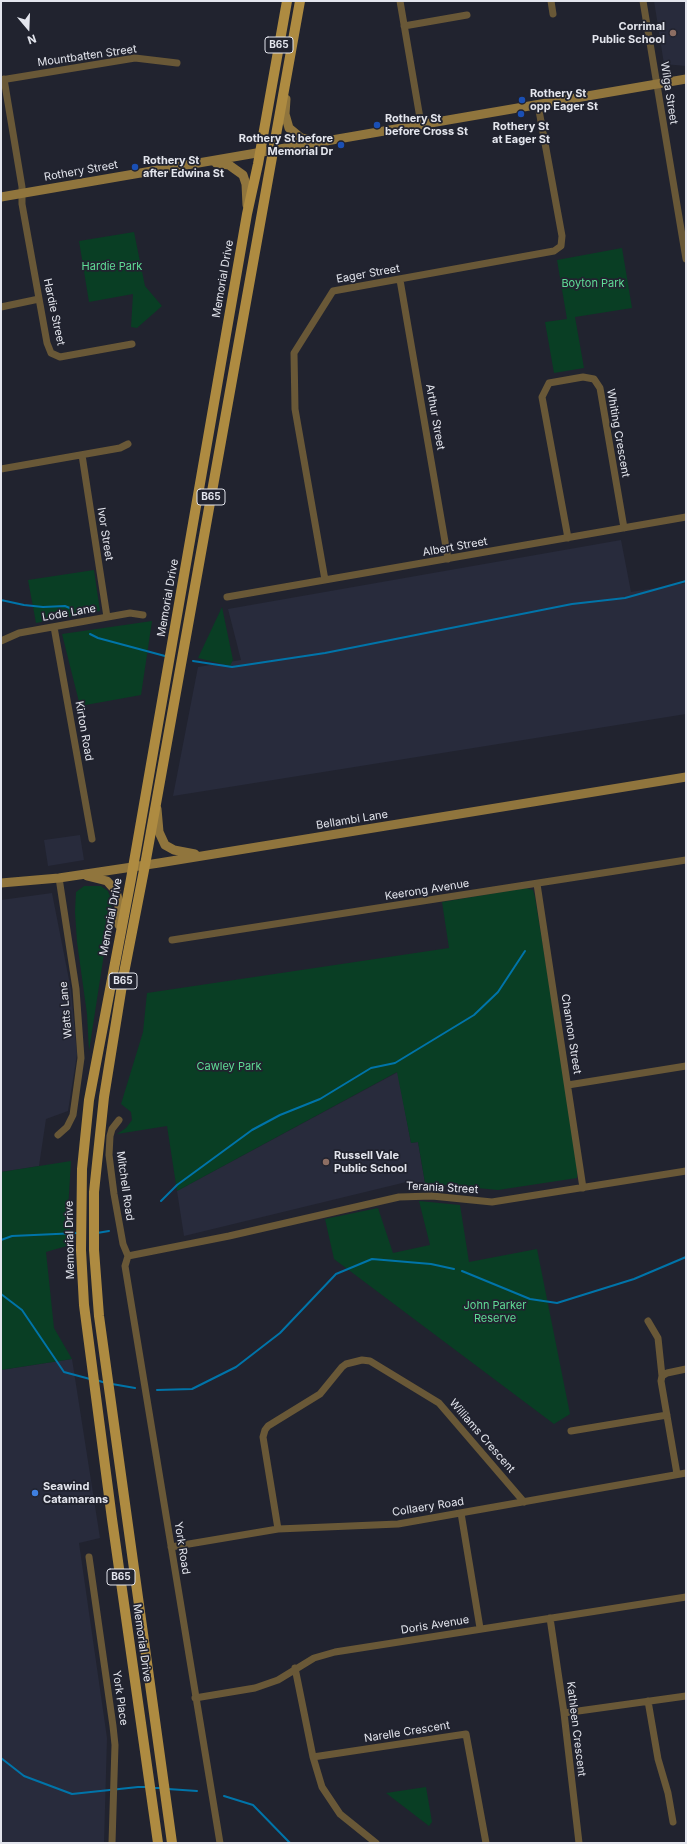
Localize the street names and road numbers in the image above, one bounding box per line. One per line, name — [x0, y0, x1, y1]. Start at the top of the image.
road number: B65 — [265, 37, 293, 53]
street label: Mountbatten Street — [37, 43, 137, 69]
street label: Wilga Street — [658, 61, 680, 125]
street label: Rothery Street — [43, 158, 119, 184]
street label: Memorial Drive — [210, 239, 236, 319]
street label: Eager Street — [335, 262, 401, 286]
street label: Hardie Street — [40, 277, 68, 347]
street label: Arthur Street — [423, 383, 447, 451]
street label: Whiting Crescent — [604, 388, 632, 478]
road number: B65 — [197, 489, 225, 505]
street label: Ivor Street — [94, 506, 116, 562]
street label: Albert Street — [422, 535, 488, 559]
street label: Memorial Drive — [155, 558, 181, 638]
street label: Lode Lane — [41, 602, 97, 624]
street label: Kirton Road — [72, 700, 96, 762]
street label: Bellambi Lane — [315, 808, 389, 832]
street label: Memorial Drive — [97, 877, 125, 957]
street label: Keerong Avenue — [384, 877, 470, 903]
road number: B65 — [109, 973, 137, 989]
street label: Watts Lane — [57, 981, 75, 1039]
street label: Channon Street — [558, 993, 584, 1075]
street label: Mitchell Road — [114, 1150, 136, 1222]
street label: Terania Street — [405, 1180, 479, 1196]
street label: Memorial Drive — [63, 1200, 77, 1280]
street label: Williams Crescent — [446, 1396, 518, 1476]
street label: Collaery Road — [391, 1495, 465, 1519]
street label: York Road — [171, 1521, 193, 1575]
road number: B65 — [107, 1569, 135, 1585]
street label: Memorial Drive — [130, 1603, 154, 1683]
street label: Doris Avenue — [400, 1613, 470, 1637]
street label: York Place — [110, 1670, 130, 1726]
street label: Kathleen Crescent — [564, 1681, 588, 1777]
street label: Narelle Crescent — [363, 1719, 451, 1745]

